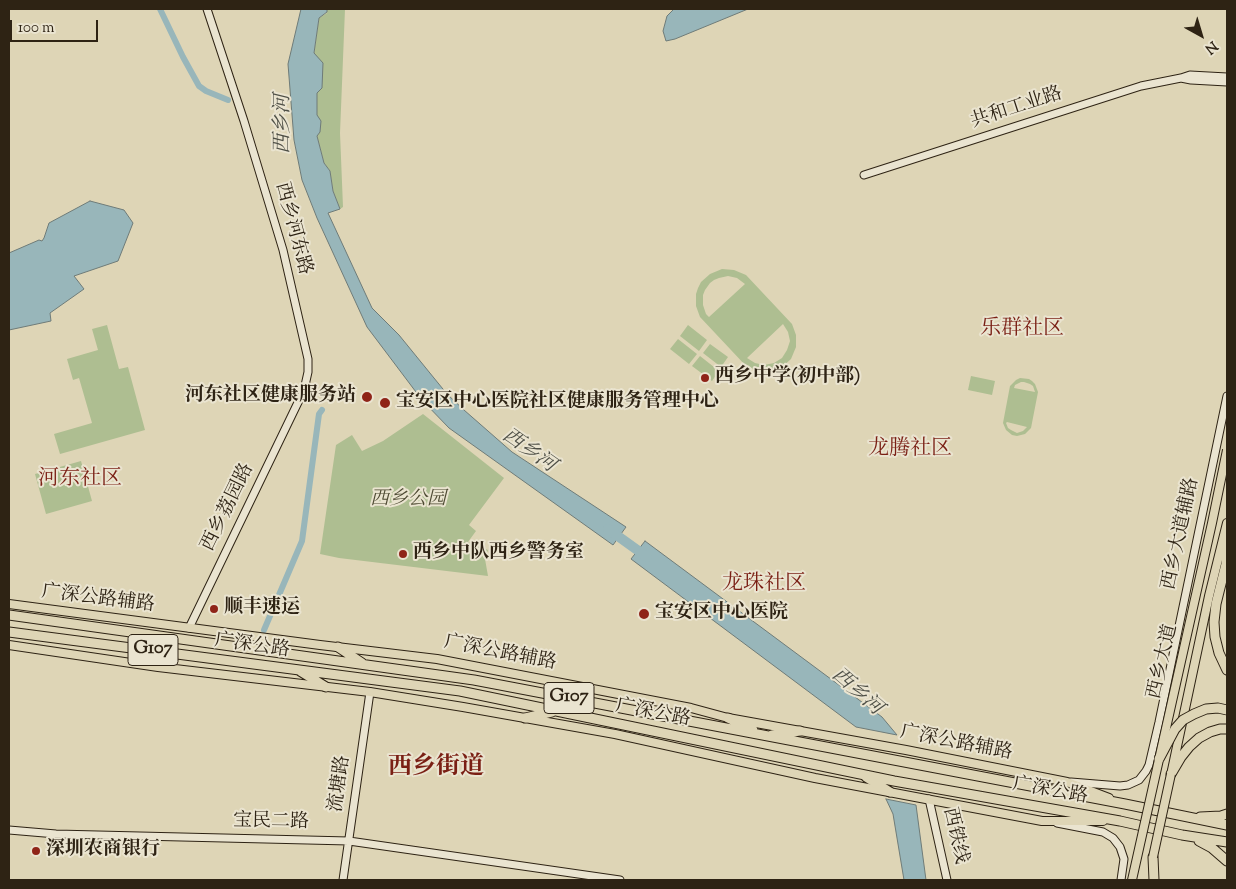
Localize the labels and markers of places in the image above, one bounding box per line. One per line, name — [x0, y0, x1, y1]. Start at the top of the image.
place label: 西乡中学(初中部) — [715, 367, 860, 389]
marker: 西乡中学(初中部) — [699, 372, 711, 384]
place label: 河东社区健康服务站 — [185, 386, 356, 408]
marker: 河东社区健康服务站 — [360, 390, 374, 404]
place label: 宝安区中心医院社区健康服务管理中心 — [396, 392, 719, 414]
marker: 宝安区中心医院社区健康服务管理中心 — [378, 396, 392, 410]
place label: 西乡中队西乡警务室 — [413, 543, 584, 565]
marker: 西乡中队西乡警务室 — [397, 548, 409, 560]
place label: 顺丰速运 — [224, 598, 300, 620]
marker: 顺丰速运 — [208, 603, 220, 615]
place label: 宝安区中心医院 — [655, 603, 788, 625]
marker: 宝安区中心医院 — [637, 607, 651, 621]
place label: 深圳农商银行 — [46, 840, 160, 862]
marker: 深圳农商银行 — [30, 845, 42, 857]

